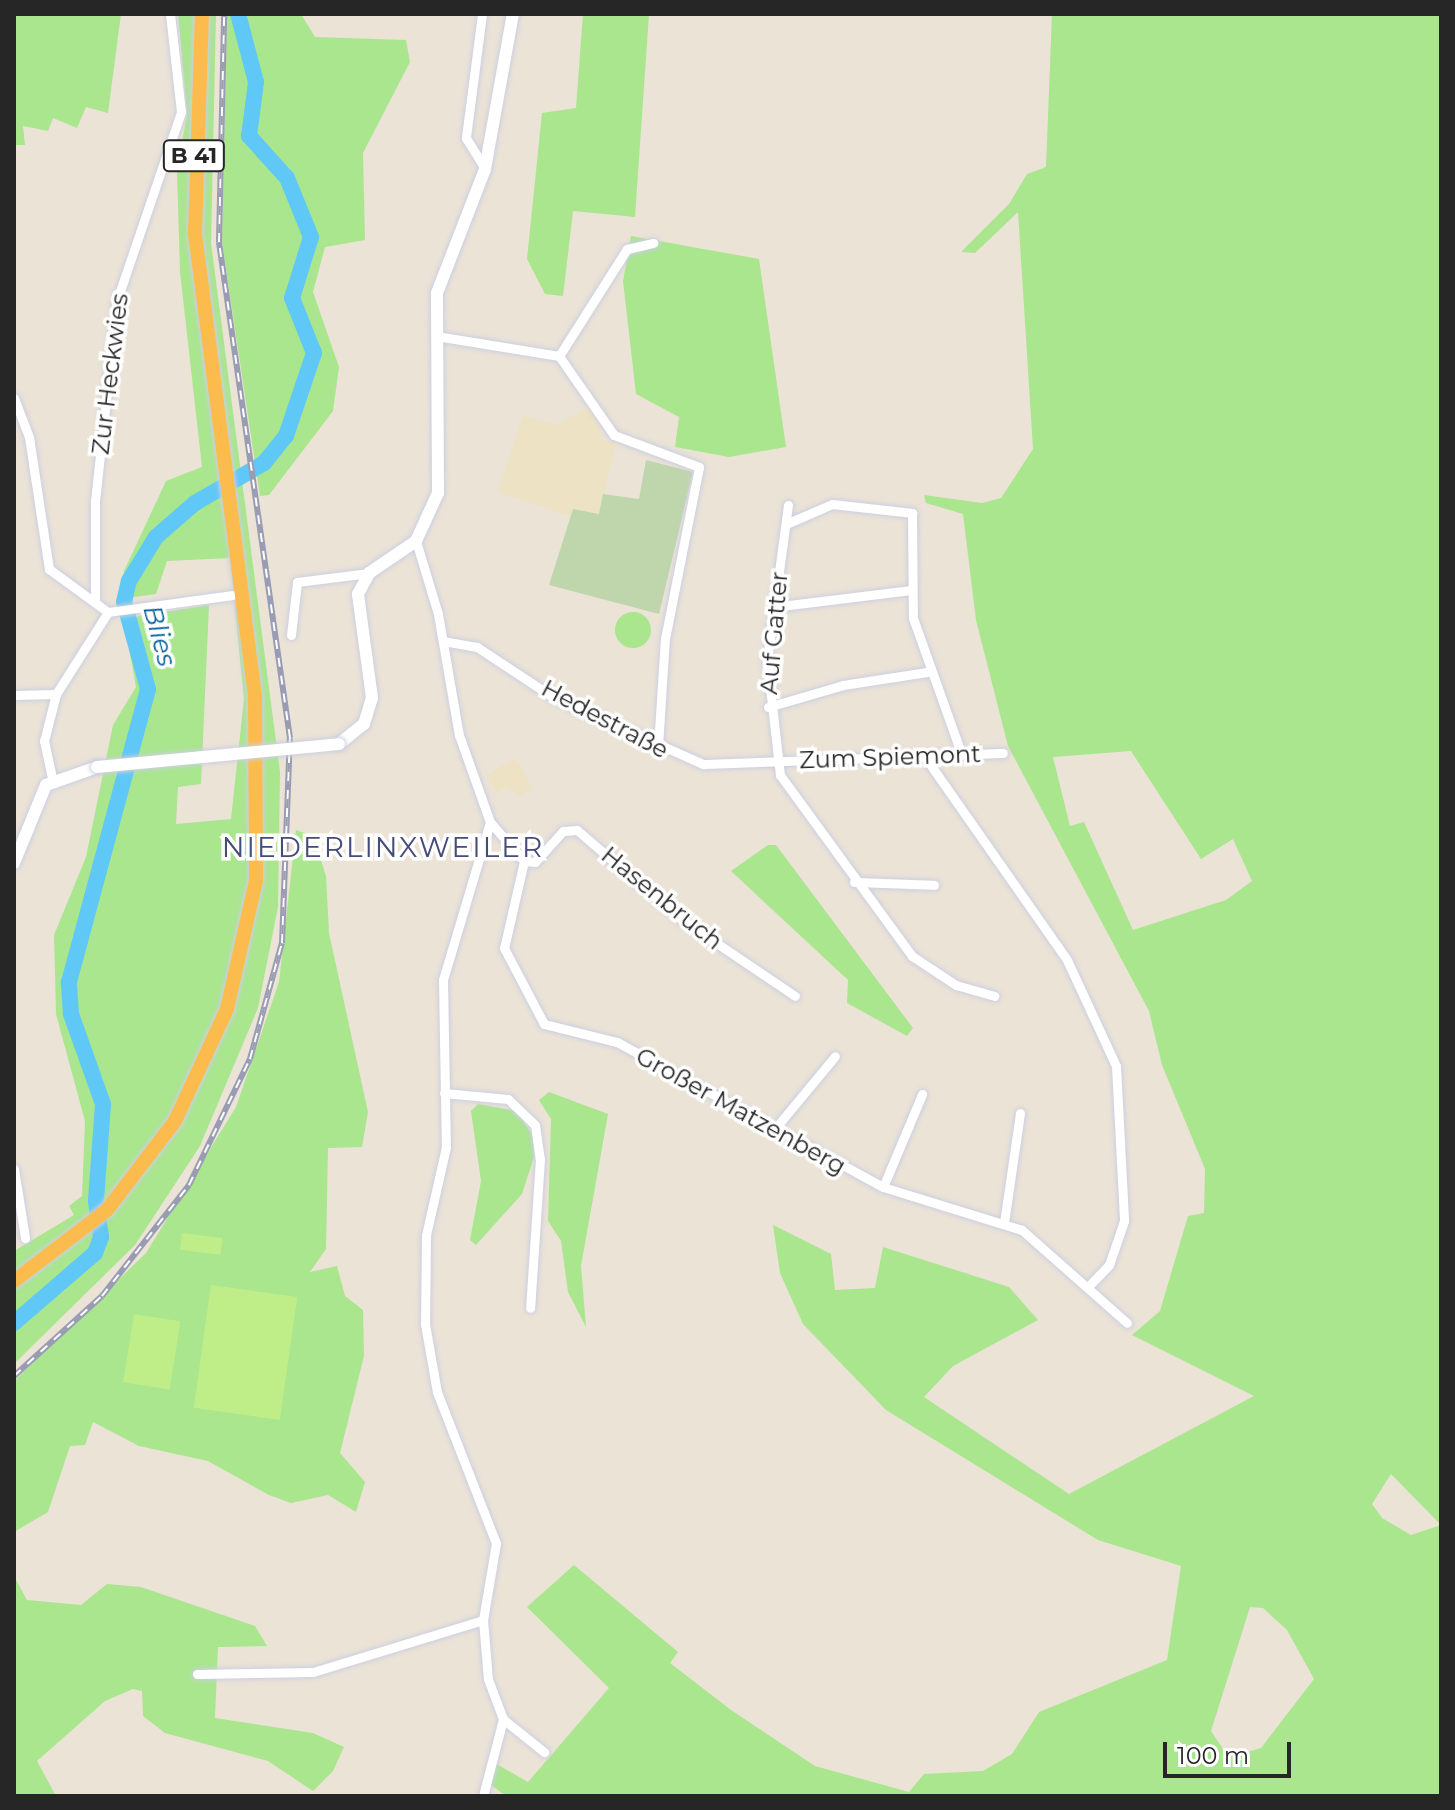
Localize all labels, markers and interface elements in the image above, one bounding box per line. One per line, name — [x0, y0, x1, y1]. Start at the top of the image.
road number: B 41 — [162, 138, 226, 174]
street label: Zur Heckwies — [86, 292, 134, 456]
street label: Auf Gatter — [754, 570, 794, 696]
water label: Blies — [136, 602, 182, 670]
street label: Hedestraße — [537, 674, 673, 764]
street label: Zum Spiemont — [799, 739, 981, 775]
district label: NIEDERLINXWEILER — [222, 830, 544, 864]
street label: Hasenbruch — [596, 840, 728, 956]
street label: Großer Matzenberg — [631, 1041, 851, 1181]
scale bar — [1167, 1726, 1295, 1776]
text: 100 m — [1177, 1741, 1249, 1770]

